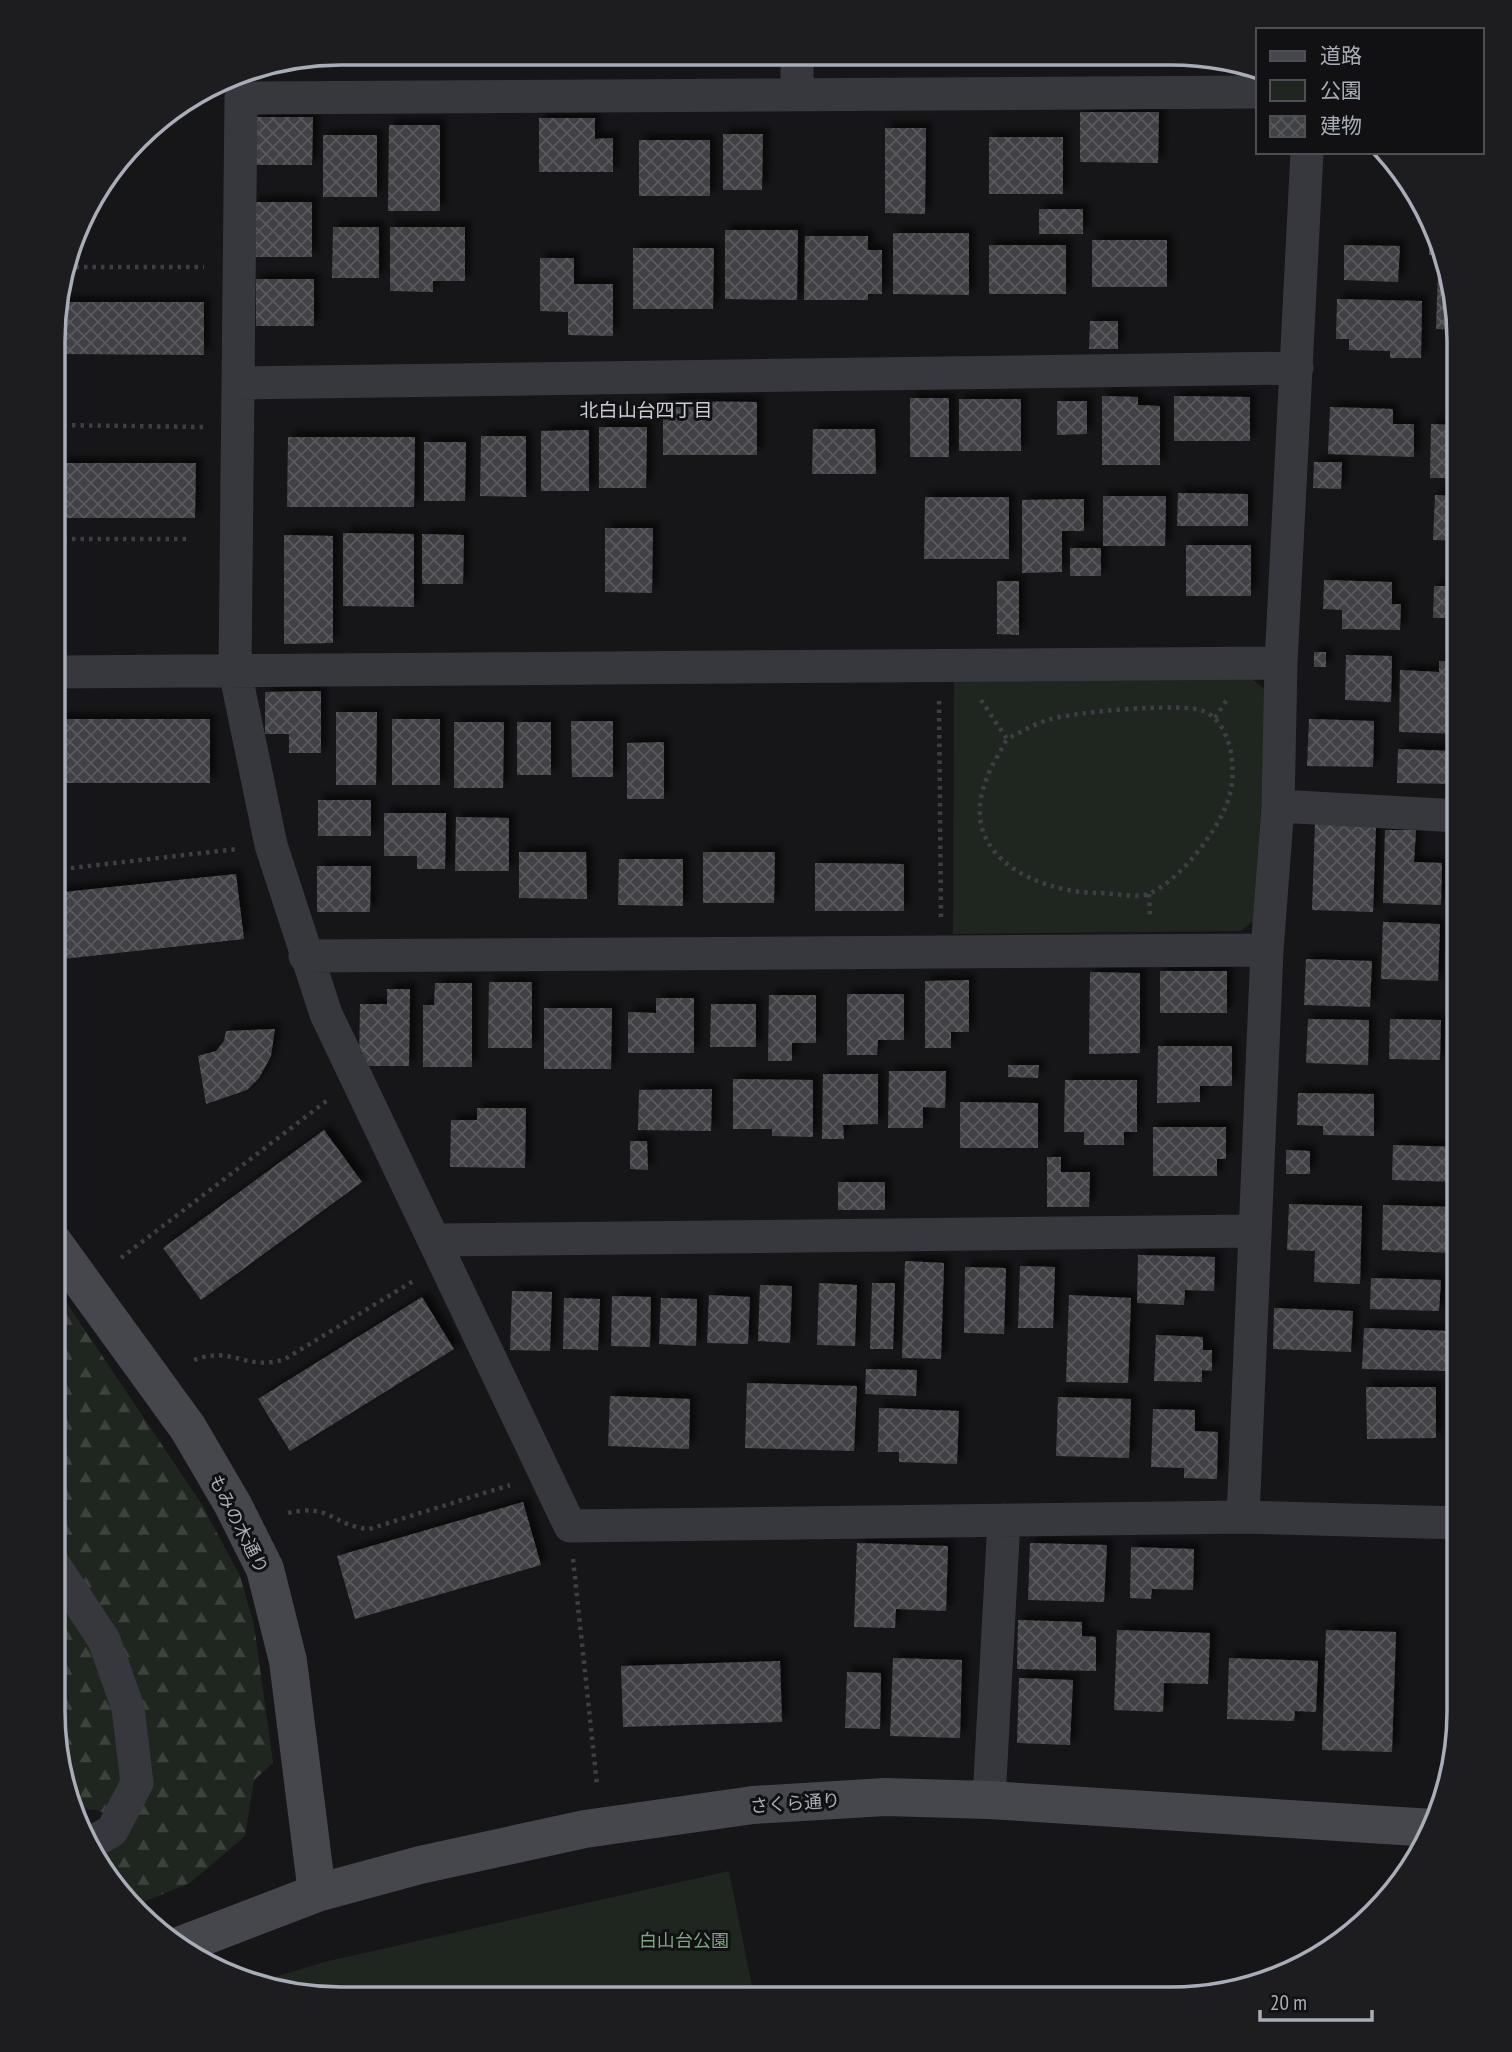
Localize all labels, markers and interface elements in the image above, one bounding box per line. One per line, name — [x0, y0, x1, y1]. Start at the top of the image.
legend — [1256, 28, 1484, 154]
text: 道路 — [1320, 42, 1362, 69]
text: 公園 — [1320, 77, 1362, 104]
text: 建物 — [1320, 112, 1362, 139]
district label: 北白山台四丁目 — [579, 398, 713, 422]
street label: もみの木通り — [204, 1471, 274, 1577]
street label: さくら通り — [749, 1788, 841, 1818]
park label: 白山台公園 — [639, 1929, 729, 1952]
scale bar — [1260, 1979, 1372, 2023]
text: 20 m — [1270, 1989, 1307, 2016]

